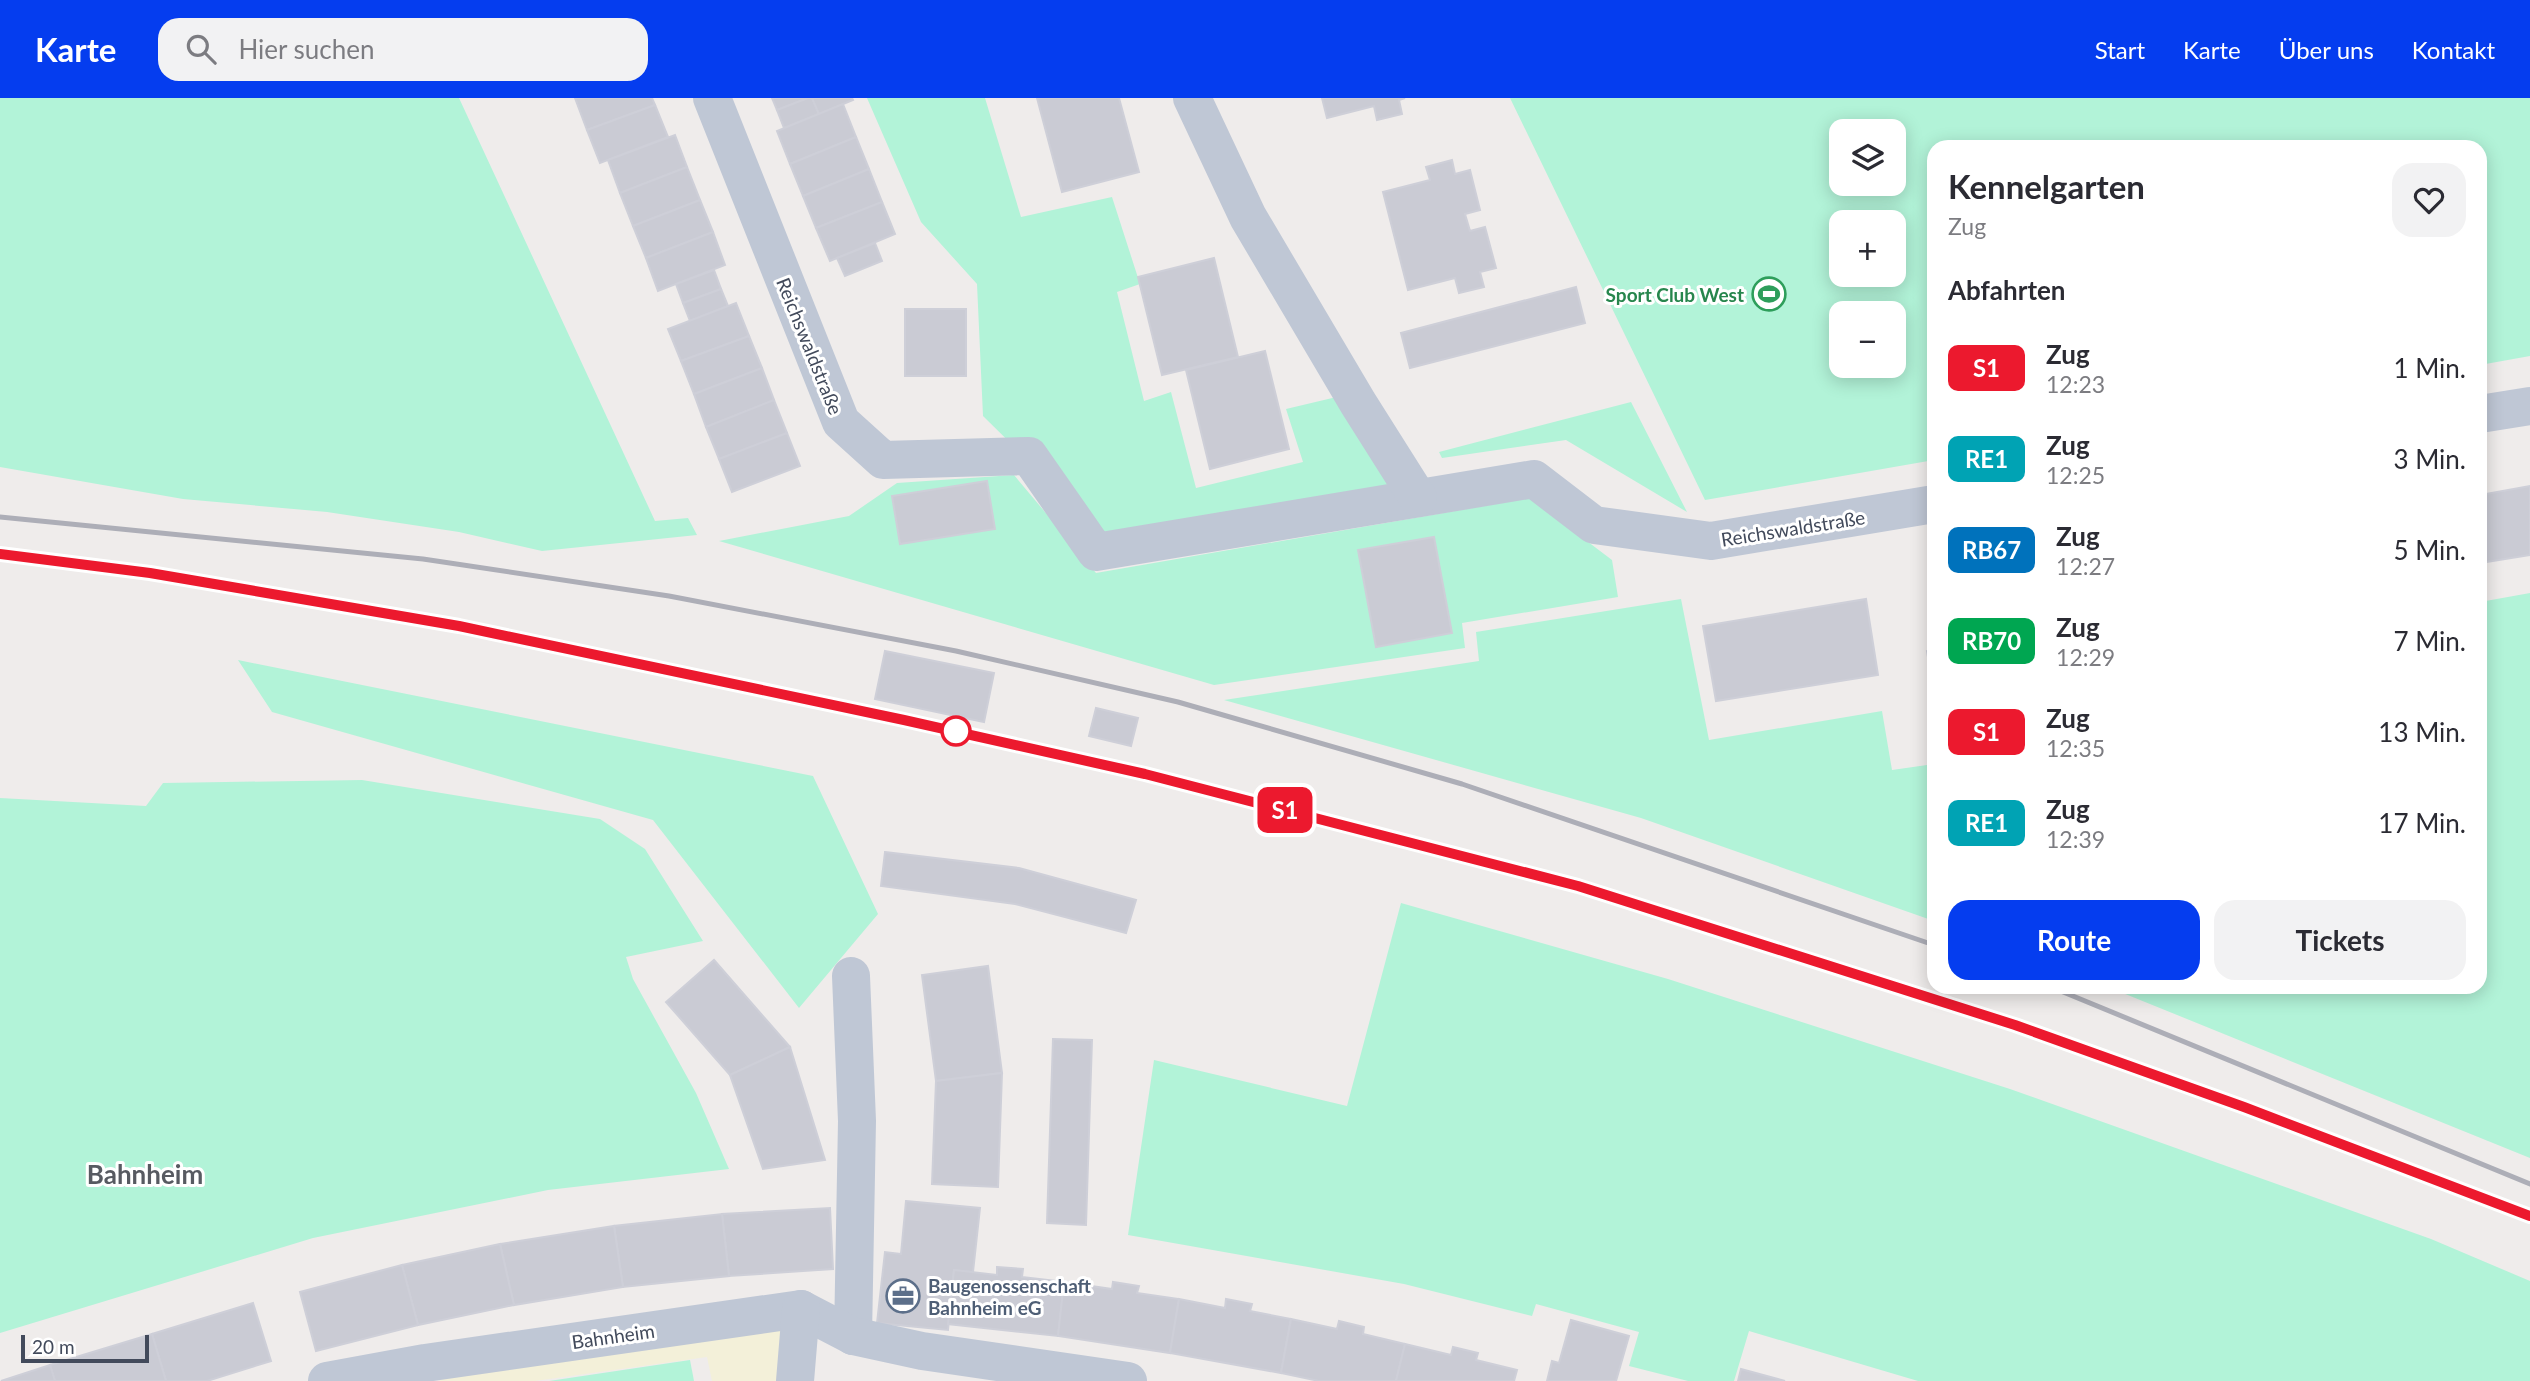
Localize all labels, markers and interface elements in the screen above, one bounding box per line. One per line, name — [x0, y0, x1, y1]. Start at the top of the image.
search box — [158, 18, 648, 81]
text: Karte — [35, 29, 116, 69]
icon: search — [182, 30, 220, 68]
text: Hier suchen — [238, 33, 375, 65]
text: Start — [2095, 35, 2145, 64]
text: Karte — [2183, 35, 2241, 64]
text: Über uns — [2279, 35, 2374, 64]
text: Kontakt — [2412, 35, 2495, 64]
map controls — [1829, 119, 1906, 378]
button: layers — [1829, 119, 1906, 196]
button: heart — [2392, 163, 2466, 237]
text: Kennelgarten — [1948, 166, 2145, 206]
button: + — [1829, 210, 1906, 287]
text: Zug — [1948, 212, 1986, 240]
street label: Reichswaldstraße — [772, 274, 848, 418]
text: Abfahrten — [1948, 274, 2066, 306]
sports icon: Sport Club West — [1750, 275, 1788, 313]
place label: Sport Club West — [1606, 283, 1744, 306]
button: − — [1829, 301, 1906, 378]
text: Zug — [2046, 338, 2090, 370]
text: 1 Min. — [2393, 352, 2466, 384]
text: S1 — [1973, 353, 2000, 382]
text: 12:23 — [2046, 370, 2105, 398]
text: Zug — [2046, 429, 2090, 461]
text: 3 Min. — [2393, 443, 2466, 475]
text: RE1 — [1965, 444, 2008, 473]
text: 12:25 — [2046, 461, 2105, 489]
street label: Reichswaldstraße — [1719, 505, 1867, 551]
text: Zug — [2056, 520, 2100, 552]
text: 5 Min. — [2393, 534, 2466, 566]
text: RB67 — [1962, 535, 2021, 564]
text: 12:27 — [2056, 552, 2115, 580]
text: Zug — [2056, 611, 2100, 643]
text: 7 Min. — [2393, 625, 2466, 657]
text: RB70 — [1962, 626, 2021, 655]
text: 12:29 — [2056, 643, 2115, 671]
text: Zug — [2046, 702, 2090, 734]
unlabelled marker — [941, 716, 971, 746]
text: 13 Min. — [2378, 716, 2466, 748]
text: S1 — [1973, 717, 2000, 746]
text: 12:35 — [2046, 734, 2105, 762]
line badge: S1 — [1254, 787, 1316, 833]
text: Zug — [2046, 793, 2090, 825]
text: S1 — [1271, 795, 1299, 824]
text: 17 Min. — [2378, 807, 2466, 839]
text: RE1 — [1965, 808, 2008, 837]
text: 12:39 — [2046, 825, 2105, 853]
button: Route — [1948, 900, 2200, 980]
button: Tickets — [2214, 900, 2466, 980]
district label: Bahnheim — [87, 1158, 203, 1190]
place label: Baugenossenschaft Bahnheim eG — [928, 1274, 1092, 1319]
office icon: Baugenossenschaft Bahnheim eG — [884, 1277, 922, 1315]
street label: Bahnheim — [570, 1319, 656, 1353]
scale bar — [21, 1332, 149, 1364]
text: 20 m — [32, 1335, 75, 1358]

